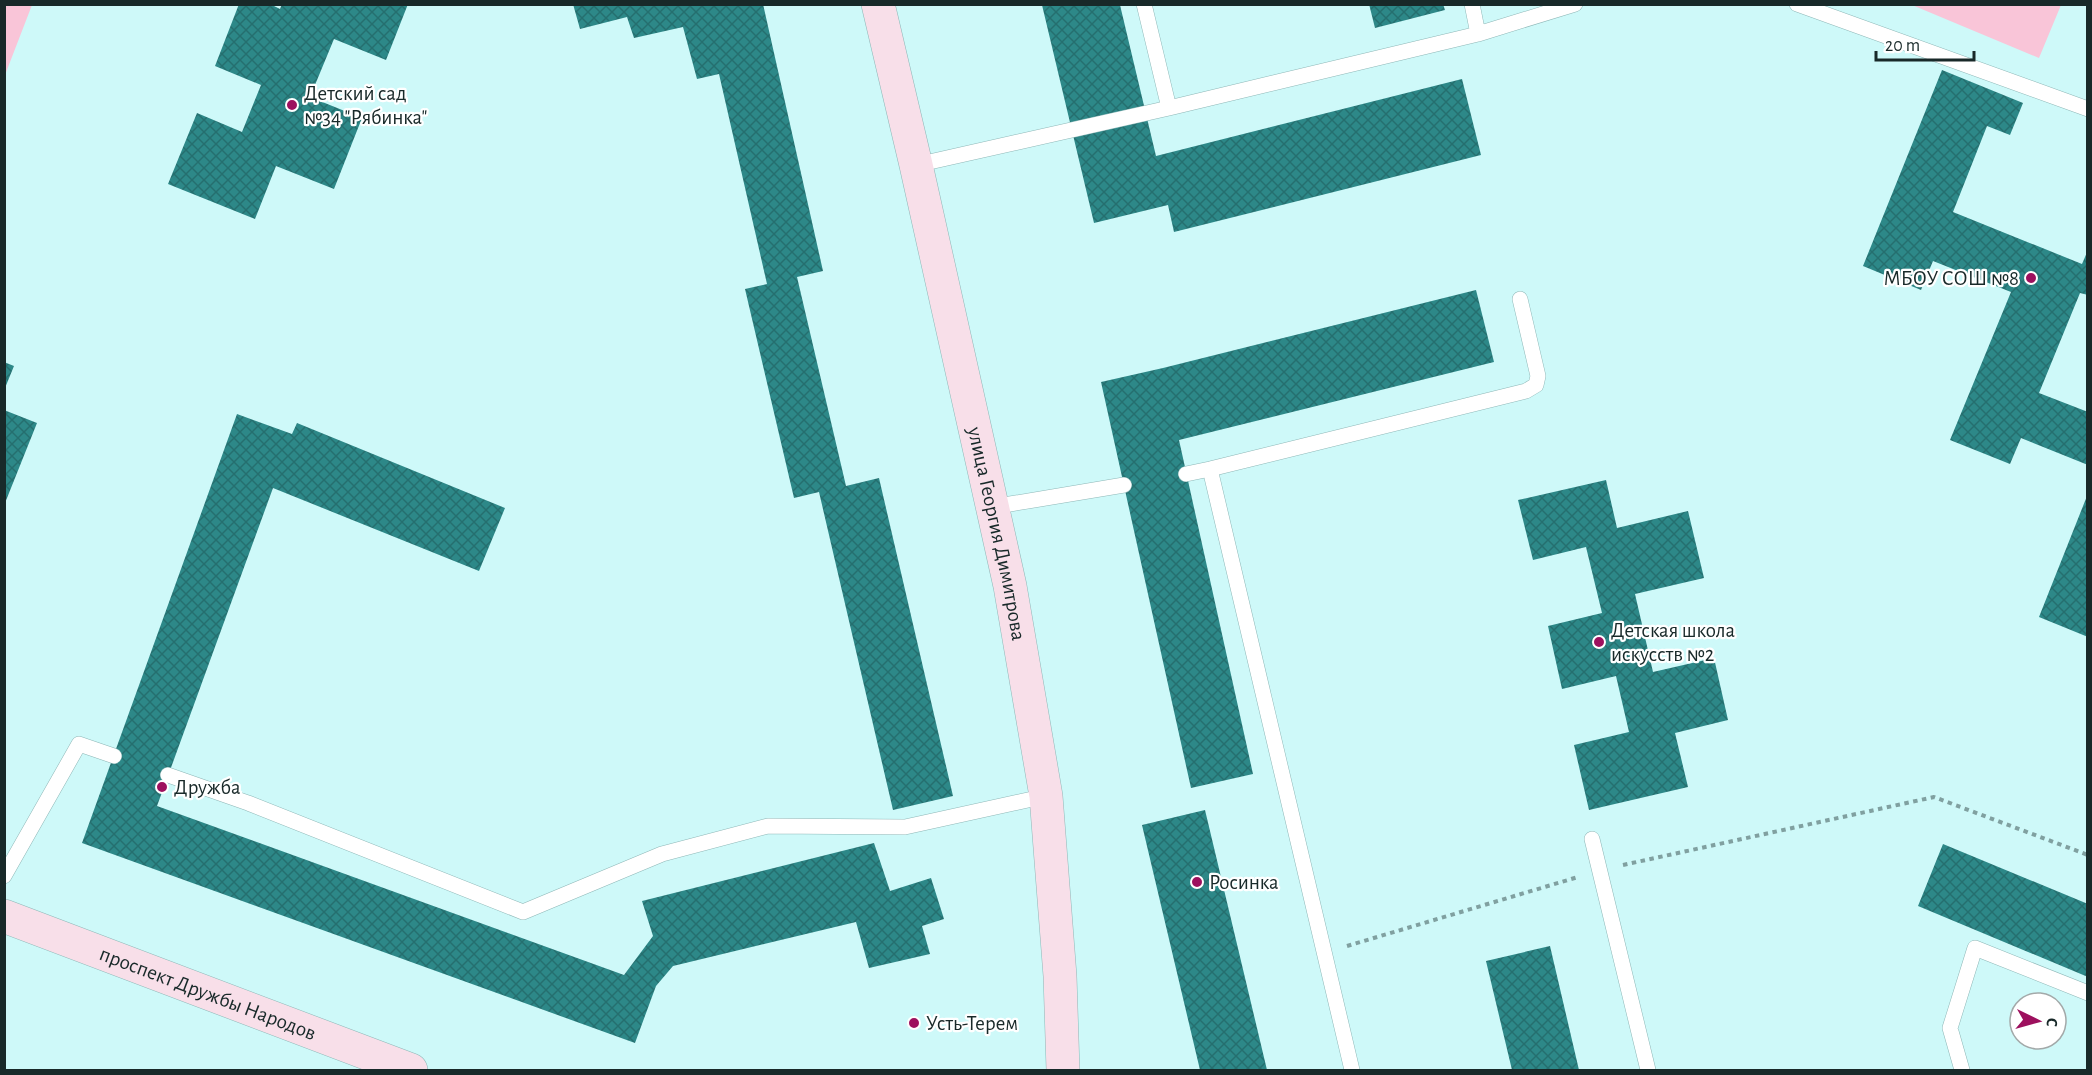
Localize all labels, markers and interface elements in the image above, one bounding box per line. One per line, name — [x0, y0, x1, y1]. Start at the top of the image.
scale bar — [1876, 24, 1974, 62]
text: 20 m — [1885, 37, 1920, 55]
place label: Детский сад №34 "Рябинка" — [304, 83, 427, 128]
marker: Детский сад №34 "Рябинка" — [285, 98, 299, 112]
place label: МБОУ СОШ №8 — [1884, 268, 2019, 289]
marker: МБОУ СОШ №8 — [2024, 271, 2038, 285]
street label: улица Георгия Димитрова — [964, 424, 1030, 642]
place label: Детская школа искусств №2 — [1611, 620, 1735, 665]
marker: Детская школа искусств №2 — [1592, 635, 1606, 649]
place label: Дружба — [174, 777, 241, 798]
marker: Дружба — [155, 780, 169, 794]
place label: Росинка — [1209, 872, 1279, 893]
marker: Росинка — [1190, 875, 1204, 889]
street label: проспект Дружбы Народов — [97, 943, 319, 1044]
north arrow — [2008, 991, 2068, 1051]
place label: Усть-Терем — [926, 1013, 1018, 1034]
marker: Усть-Терем — [907, 1016, 921, 1030]
text: С — [2044, 1017, 2060, 1027]

